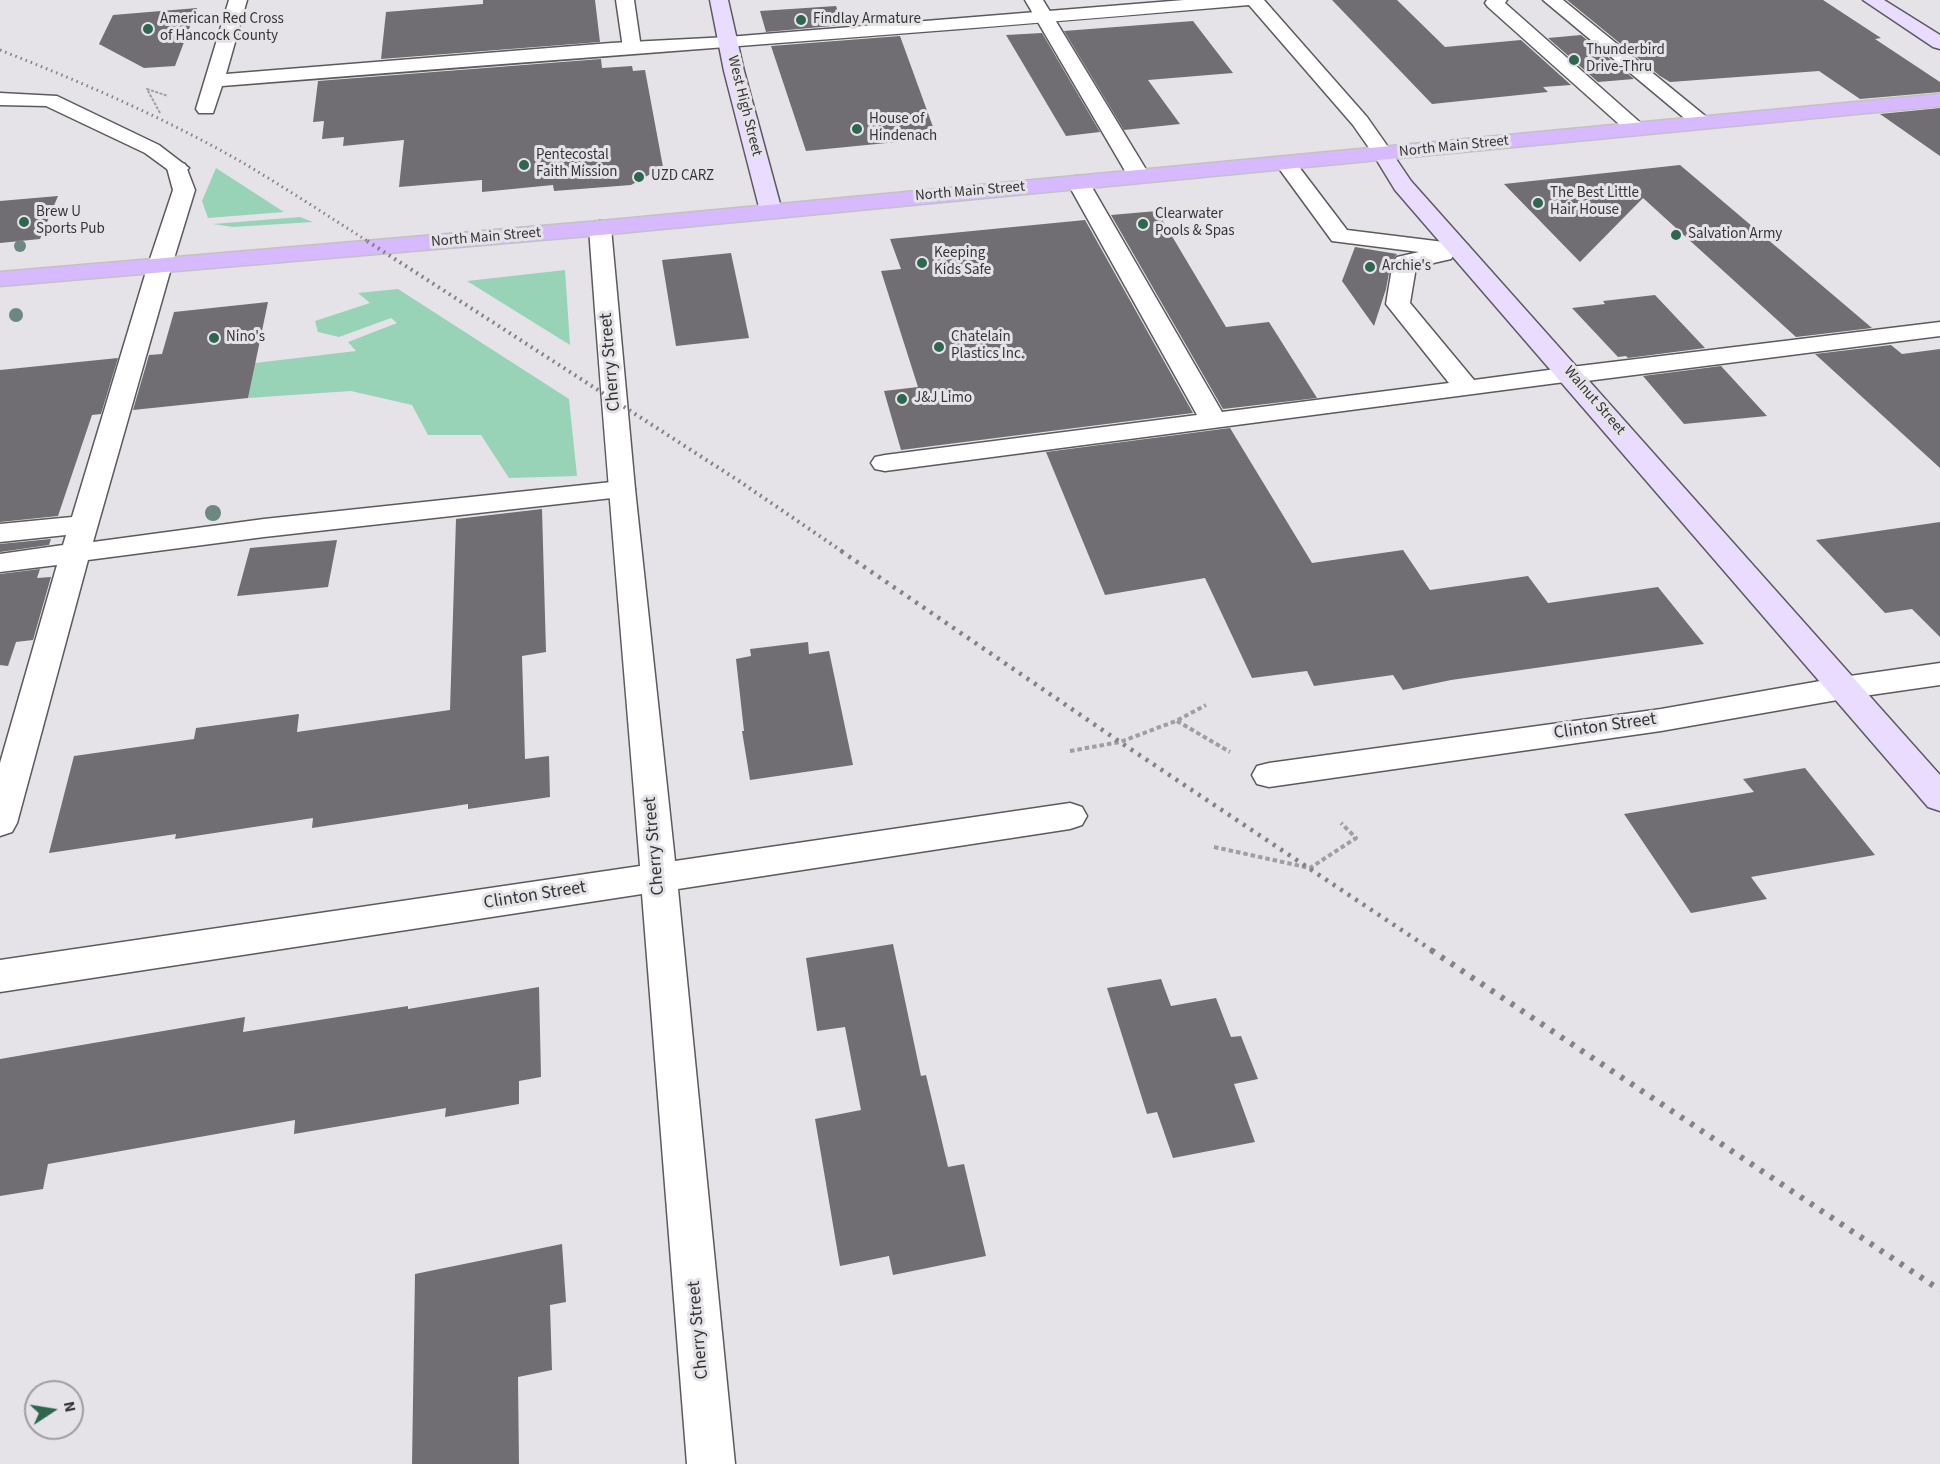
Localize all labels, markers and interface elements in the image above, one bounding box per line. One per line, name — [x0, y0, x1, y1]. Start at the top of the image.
place label: American Red Cross of Hancock County — [160, 11, 284, 46]
place label: Findlay Armature — [813, 11, 921, 29]
marker: Findlay Armature — [794, 13, 808, 27]
marker: American Red Cross of Hancock County — [141, 22, 155, 36]
place label: Thunderbird Drive-Thru — [1586, 42, 1665, 77]
marker: Thunderbird Drive-Thru — [1567, 53, 1581, 67]
street label: West High Street — [723, 54, 765, 158]
place label: House of Hindenach — [869, 111, 937, 146]
marker: House of Hindenach — [850, 122, 864, 136]
street label: North Main Street — [1398, 132, 1510, 162]
place label: Pentecostal Faith Mission — [536, 147, 618, 182]
marker: Pentecostal Faith Mission — [517, 158, 531, 172]
place label: UZD CARZ — [651, 168, 714, 186]
marker: UZD CARZ — [632, 170, 646, 184]
street label: North Main Street — [914, 178, 1026, 206]
place label: The Best Little Hair House — [1550, 185, 1639, 220]
marker: The Best Little Hair House — [1531, 196, 1545, 210]
place label: Brew U Sports Pub — [36, 204, 105, 239]
place label: Clearwater Pools & Spas — [1155, 206, 1235, 241]
marker: Brew U Sports Pub — [17, 215, 31, 229]
marker: Clearwater Pools & Spas — [1136, 217, 1150, 231]
street label: North Main Street — [430, 224, 542, 252]
place label: Salvation Army — [1688, 226, 1782, 244]
marker: Salvation Army — [1669, 228, 1683, 242]
place label: Keeping Kids Safe — [934, 245, 991, 280]
marker: Keeping Kids Safe — [915, 256, 929, 270]
place label: Archie's — [1382, 258, 1431, 276]
marker: Archie's — [1363, 260, 1377, 274]
street label: Cherry Street — [596, 312, 626, 412]
place label: Nino's — [226, 329, 265, 347]
place label: Chatelain Plastics Inc. — [951, 329, 1024, 364]
marker: Nino's — [207, 331, 221, 345]
marker: Chatelain Plastics Inc. — [932, 340, 946, 354]
street label: Walnut Street — [1559, 363, 1629, 439]
place label: J&J Limo — [914, 390, 972, 408]
marker: J&J Limo — [895, 392, 909, 406]
street label: Clinton Street — [1552, 709, 1658, 745]
street label: Cherry Street — [640, 796, 670, 896]
street label: Clinton Street — [482, 877, 588, 915]
street label: Cherry Street — [684, 1280, 714, 1380]
north arrow — [24, 1380, 84, 1440]
text: N — [58, 1399, 82, 1414]

